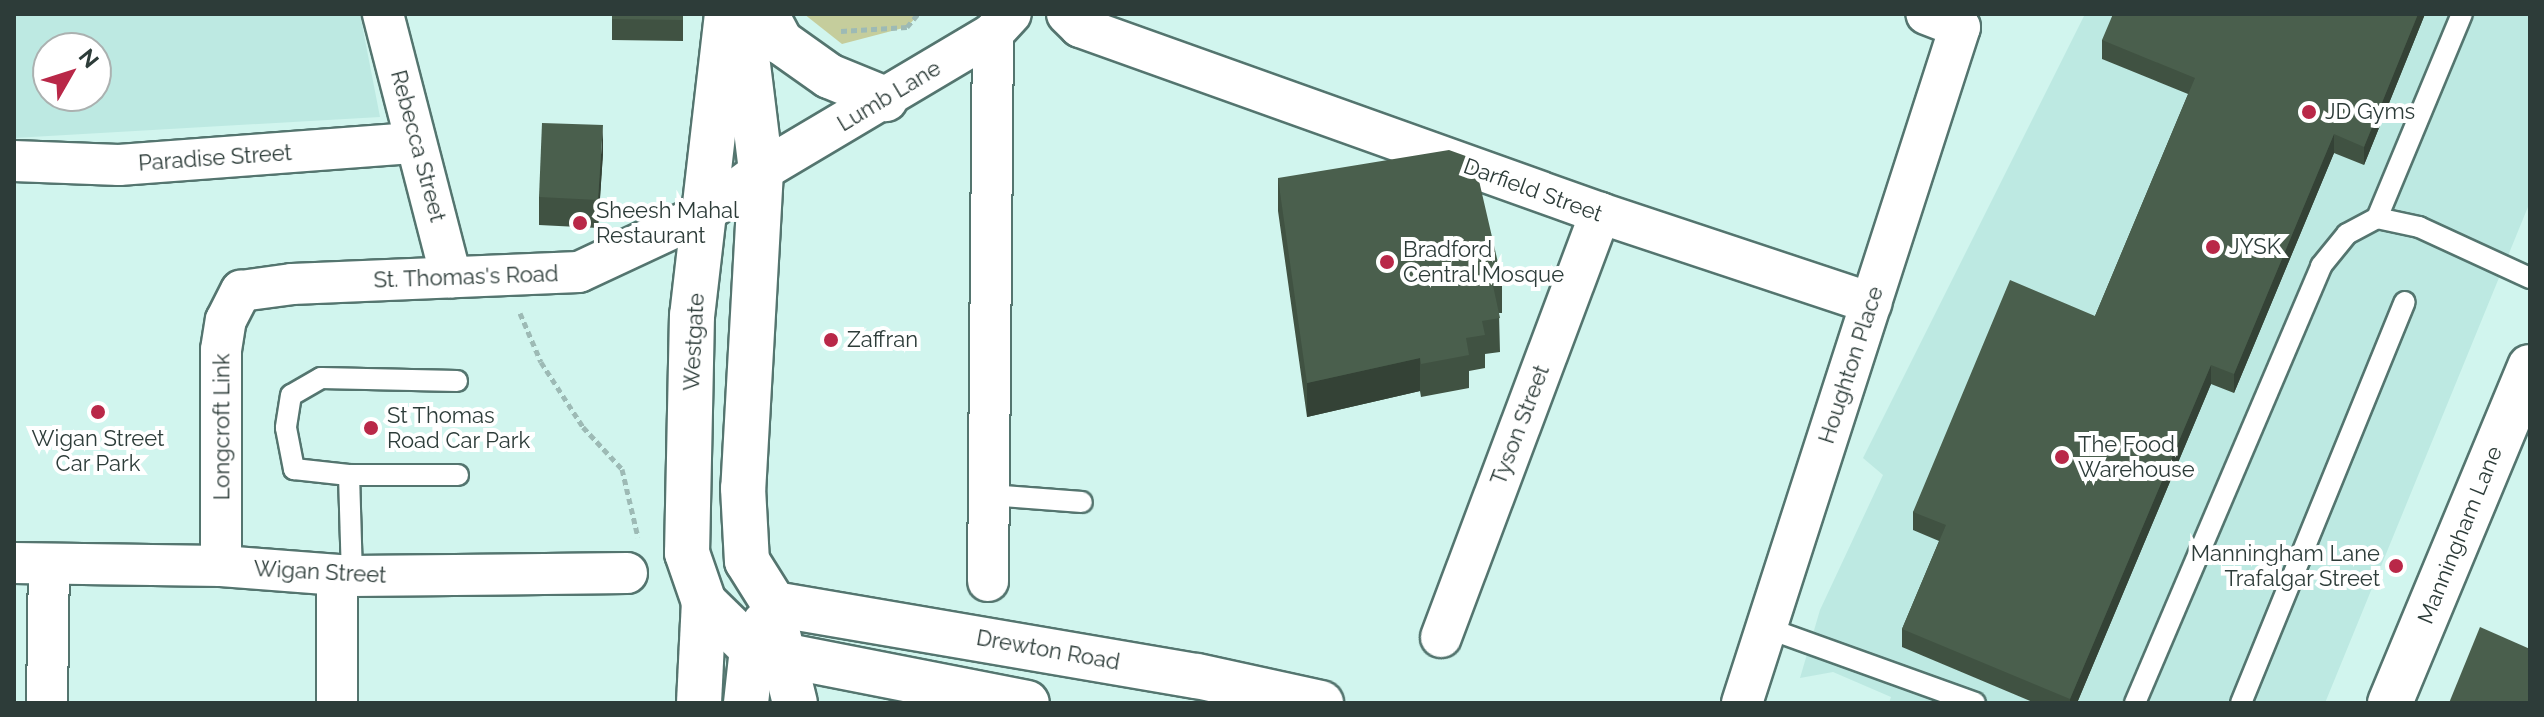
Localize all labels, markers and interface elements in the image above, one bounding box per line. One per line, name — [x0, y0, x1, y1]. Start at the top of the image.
north arrow — [32, 32, 112, 112]
text: N — [74, 43, 104, 73]
street label: Lumb Lane — [833, 55, 945, 137]
street label: Rebecca Street — [385, 67, 451, 225]
place label: JD Gyms — [2325, 99, 2415, 125]
marker: JD Gyms — [2300, 103, 2318, 121]
street label: Paradise Street — [137, 139, 293, 177]
street label: Darfield Street — [1460, 153, 1606, 227]
place label: Sheesh Mahal Restaurant — [596, 197, 739, 248]
marker: Sheesh Mahal Restaurant — [571, 214, 589, 232]
place label: JYSK — [2229, 234, 2281, 260]
place label: Bradford Central Mosque — [1403, 236, 1565, 288]
marker: JYSK — [2204, 238, 2222, 256]
marker: Bradford Central Mosque — [1378, 253, 1396, 271]
street label: St. Thomas's Road — [373, 261, 559, 293]
street label: Houghton Place — [1813, 283, 1889, 447]
street label: Westgate — [678, 292, 710, 392]
place label: Zaffran — [847, 327, 918, 353]
marker: Zaffran — [822, 331, 840, 349]
street label: Longcroft Link — [209, 354, 235, 500]
street label: Tyson Street — [1485, 361, 1555, 489]
place label: St Thomas Road Car Park — [387, 402, 531, 454]
marker: Wigan Street Car Park — [89, 403, 107, 421]
marker: St Thomas Road Car Park — [362, 419, 380, 437]
place label: Wigan Street Car Park — [32, 425, 164, 476]
place label: The Food Warehouse — [2078, 431, 2195, 482]
street label: Manningham Lane — [2412, 442, 2508, 628]
marker: The Food Warehouse — [2053, 448, 2071, 466]
place label: Manningham Lane Trafalgar Street — [2191, 540, 2380, 592]
street label: Wigan Street — [253, 555, 387, 589]
marker: Manningham Lane Trafalgar Street — [2387, 557, 2405, 575]
street label: Drewton Road — [974, 624, 1122, 676]

